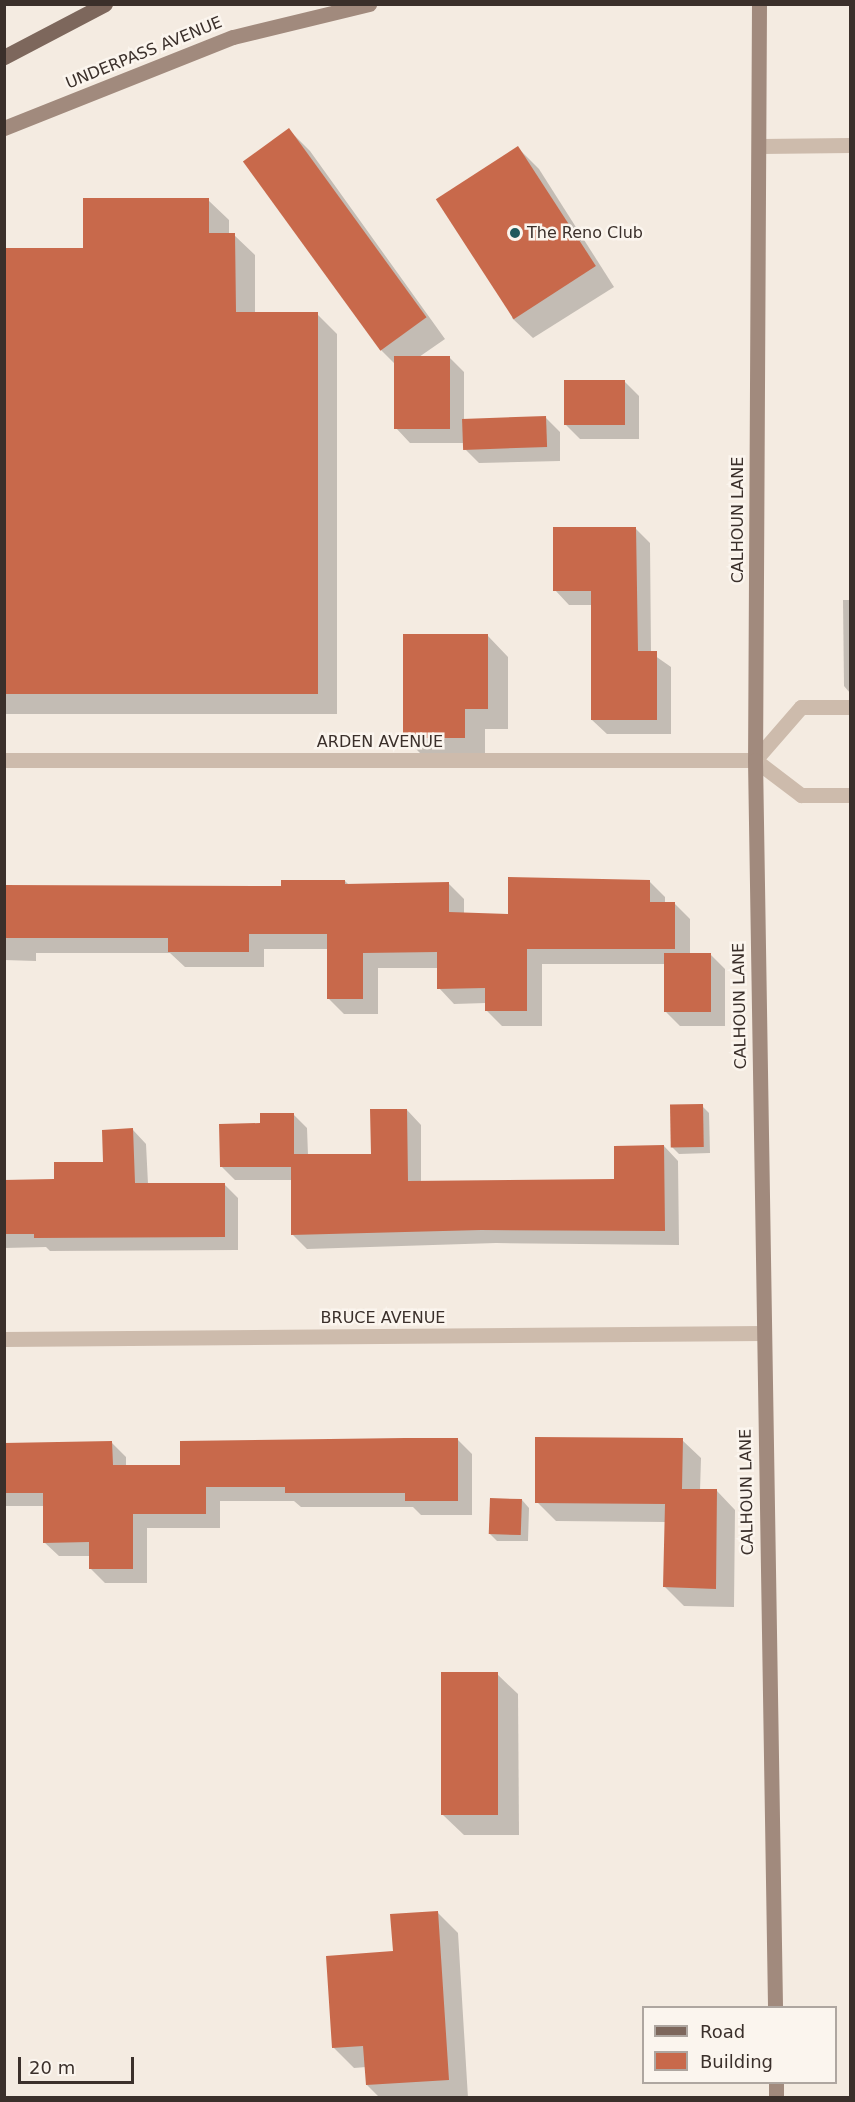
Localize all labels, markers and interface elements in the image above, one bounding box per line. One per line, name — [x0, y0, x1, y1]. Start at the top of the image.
street label: UNDERPASS AVENUE — [63, 13, 225, 93]
place label: The Reno Club — [527, 223, 643, 243]
marker: The Reno Club — [508, 226, 522, 240]
street label: CALHOUN LANE — [728, 457, 748, 583]
street label: ARDEN AVENUE — [317, 732, 443, 752]
street label: CALHOUN LANE — [729, 942, 751, 1070]
street label: BRUCE AVENUE — [321, 1308, 445, 1328]
street label: CALHOUN LANE — [736, 1428, 758, 1556]
legend — [642, 2006, 837, 2084]
text: Road — [700, 2021, 745, 2042]
scale bar — [21, 2045, 136, 2083]
text: Building — [700, 2051, 773, 2072]
text: 20 m — [29, 2057, 75, 2078]

